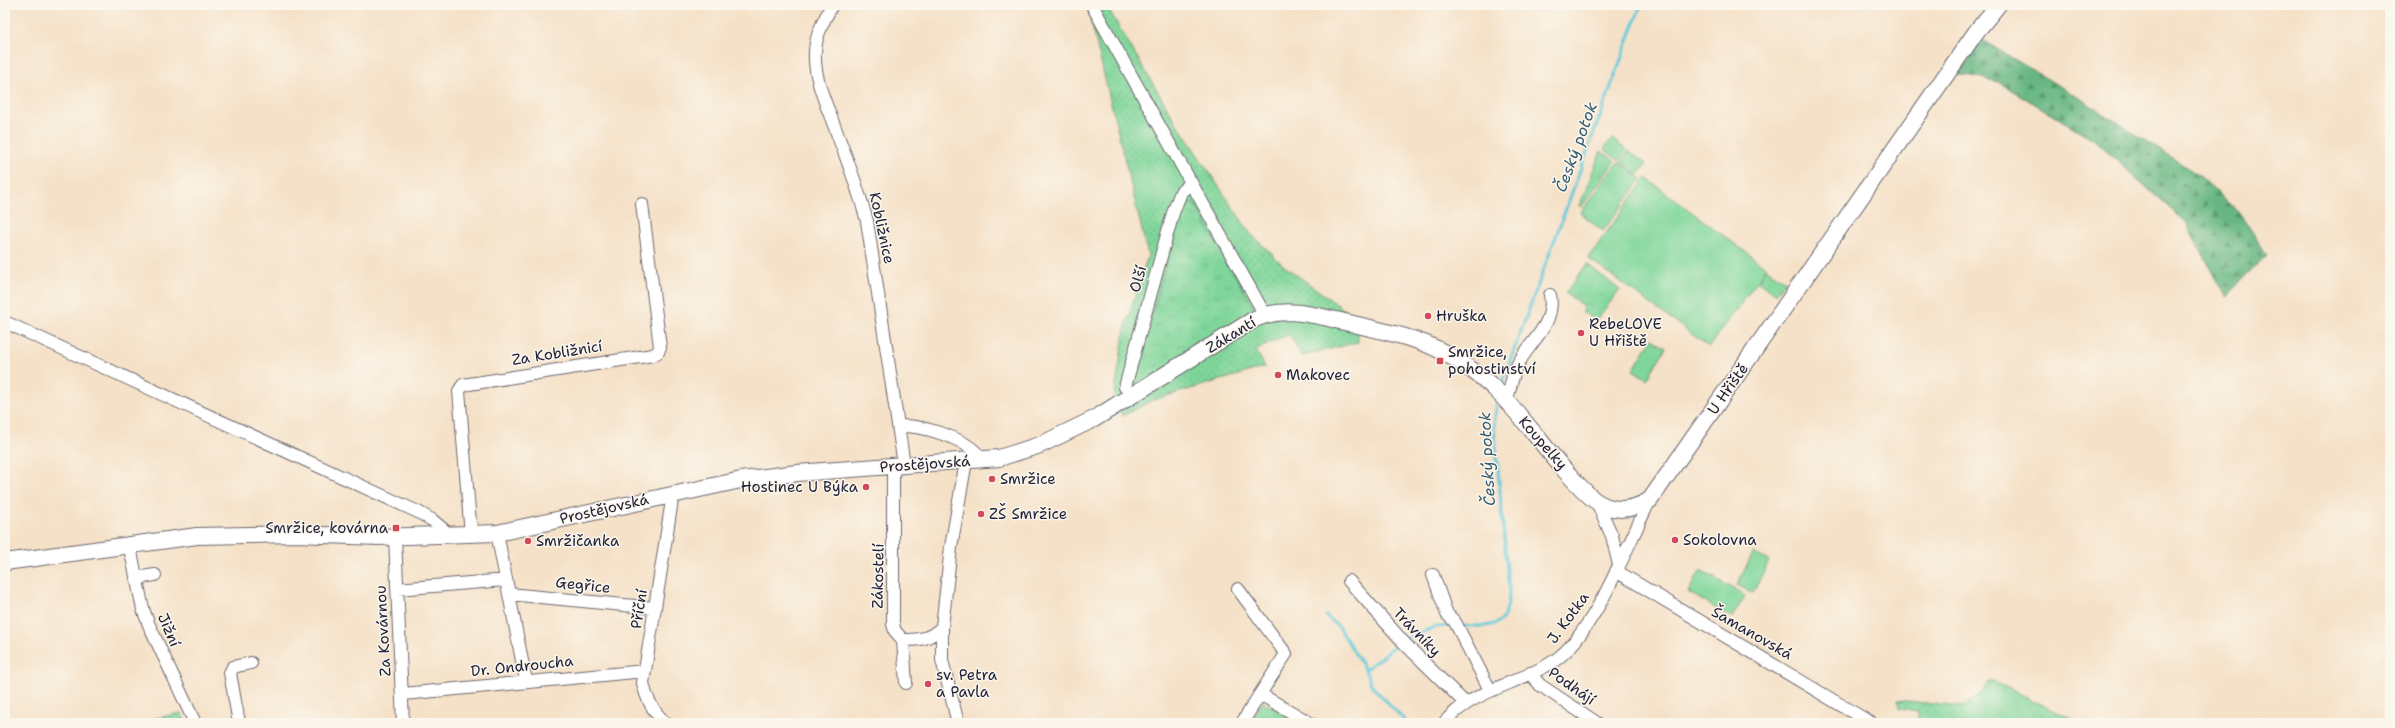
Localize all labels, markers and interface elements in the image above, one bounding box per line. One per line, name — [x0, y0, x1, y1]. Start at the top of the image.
water label: Český potok — [1550, 99, 1602, 195]
street label: Kobližnice — [865, 190, 899, 266]
street label: Olší — [1125, 263, 1152, 295]
place label: Hruška — [1436, 306, 1487, 326]
marker: Hruška — [1423, 311, 1433, 321]
street label: Zákantí — [1202, 312, 1260, 358]
place label: RebeLOVE U Hřiště — [1589, 314, 1662, 351]
marker: RebeLOVE U Hřiště — [1576, 328, 1586, 338]
street label: Za Kobližnicí — [510, 336, 604, 370]
place label: Smržice, pohostinství — [1448, 342, 1537, 379]
marker: Smržice, pohostinství — [1435, 356, 1445, 366]
street label: U Hřiště — [1703, 359, 1753, 419]
place label: Makovec — [1286, 365, 1350, 385]
marker: Makovec — [1273, 370, 1283, 380]
water label: Český potok — [1474, 411, 1500, 507]
street label: Koupelky — [1514, 412, 1572, 474]
street label: Prostějovská — [879, 451, 972, 477]
place label: Smržice — [1000, 469, 1056, 489]
marker: Smržice — [987, 474, 997, 484]
place label: Hostinec U Býka — [741, 477, 859, 497]
marker: Hostinec U Býka — [861, 482, 871, 492]
street label: Prostějovská — [558, 489, 651, 529]
place label: ZŠ Smržice — [989, 503, 1067, 524]
marker: ZŠ Smržice — [976, 509, 986, 519]
place label: Smržice, kovárna — [265, 518, 389, 538]
marker: Smržice, kovárna — [391, 523, 401, 533]
place label: Sokolovna — [1683, 530, 1757, 550]
place label: Smržičanka — [536, 531, 620, 551]
marker: Sokolovna — [1670, 535, 1680, 545]
marker: Smržičanka — [523, 536, 533, 546]
street label: Zákostelí — [867, 543, 889, 609]
street label: Gegřice — [555, 572, 611, 598]
street label: Za Kovárnou — [371, 585, 395, 677]
street label: Příční — [626, 587, 652, 630]
street label: J. Kotka — [1543, 588, 1594, 648]
street label: Šamanovská — [1708, 601, 1797, 665]
street label: Trávníky — [1389, 603, 1445, 661]
street label: Jižní — [153, 610, 185, 651]
street label: Dr. Ondroucha — [470, 651, 575, 681]
street label: Podhájí — [1544, 663, 1600, 710]
place label: sv. Petra a Pavla — [936, 665, 998, 702]
marker: sv. Petra a Pavla — [923, 679, 933, 689]

